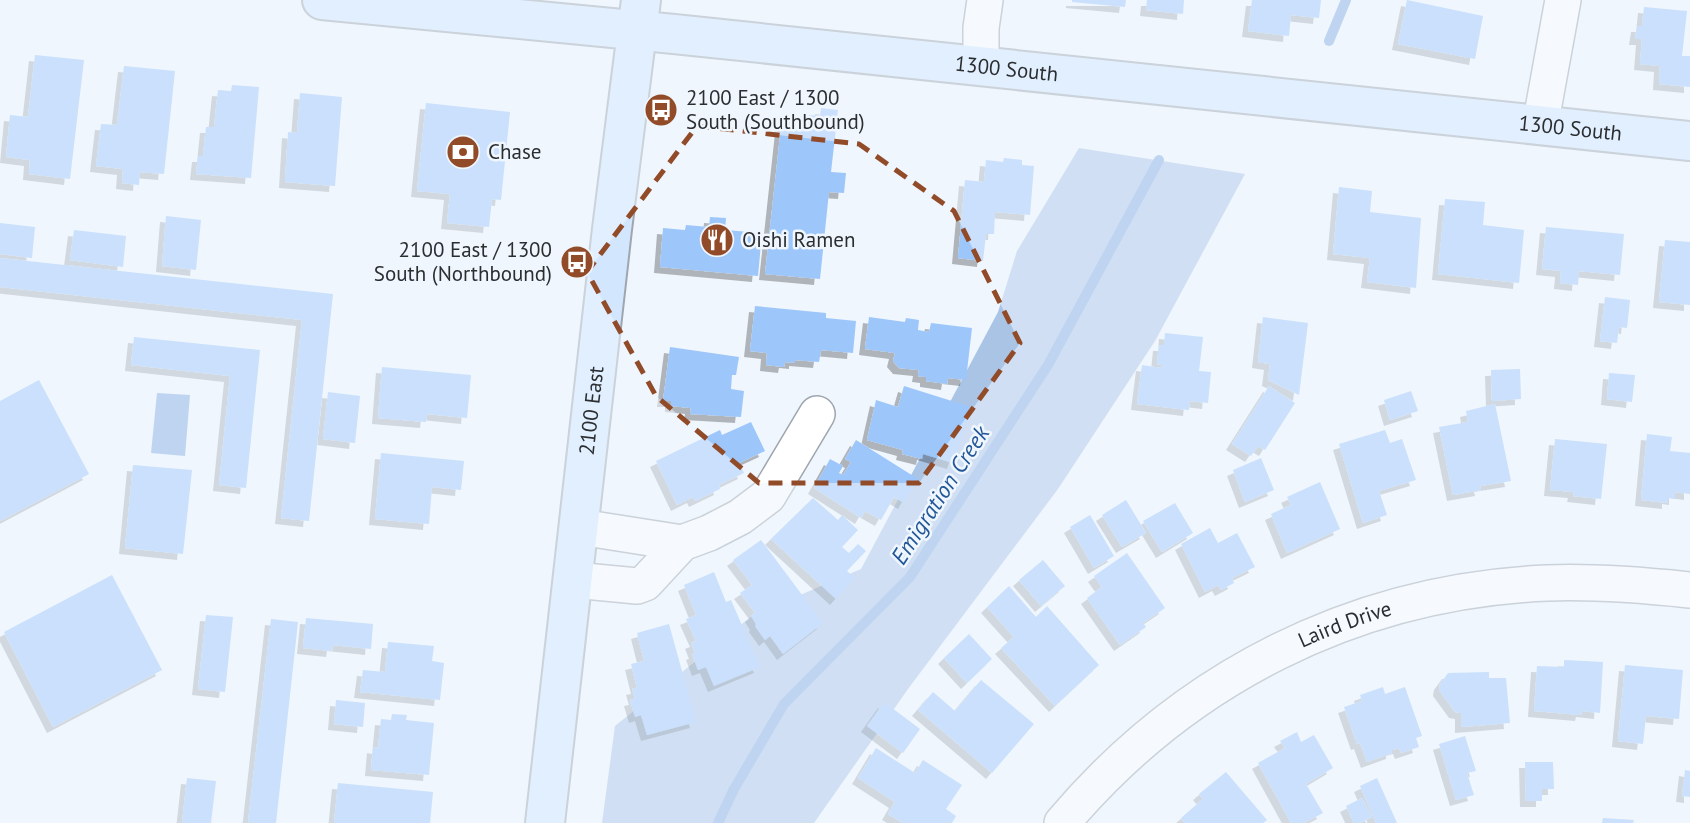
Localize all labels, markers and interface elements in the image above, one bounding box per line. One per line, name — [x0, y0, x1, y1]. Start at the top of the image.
street label: 1300 South — [954, 50, 1060, 87]
place label: 2100 East / 1300 South (Southbound) — [686, 84, 865, 135]
bus stop icon: 2100 East / 1300 South (Southbound) — [642, 91, 680, 129]
street label: 1300 South — [1517, 109, 1623, 147]
bank icon: Chase — [444, 133, 482, 171]
place label: Chase — [488, 138, 541, 165]
restaurant icon: Oishi Ramen — [698, 221, 736, 259]
place label: Oishi Ramen — [742, 226, 855, 253]
place label: 2100 East / 1300 South (Northbound) — [374, 236, 552, 287]
bus stop icon: 2100 East / 1300 South (Northbound) — [558, 243, 596, 281]
street label: 2100 East — [573, 365, 609, 456]
water label: Emigration Creek — [884, 419, 996, 569]
street label: Laird Drive — [1294, 594, 1395, 653]

